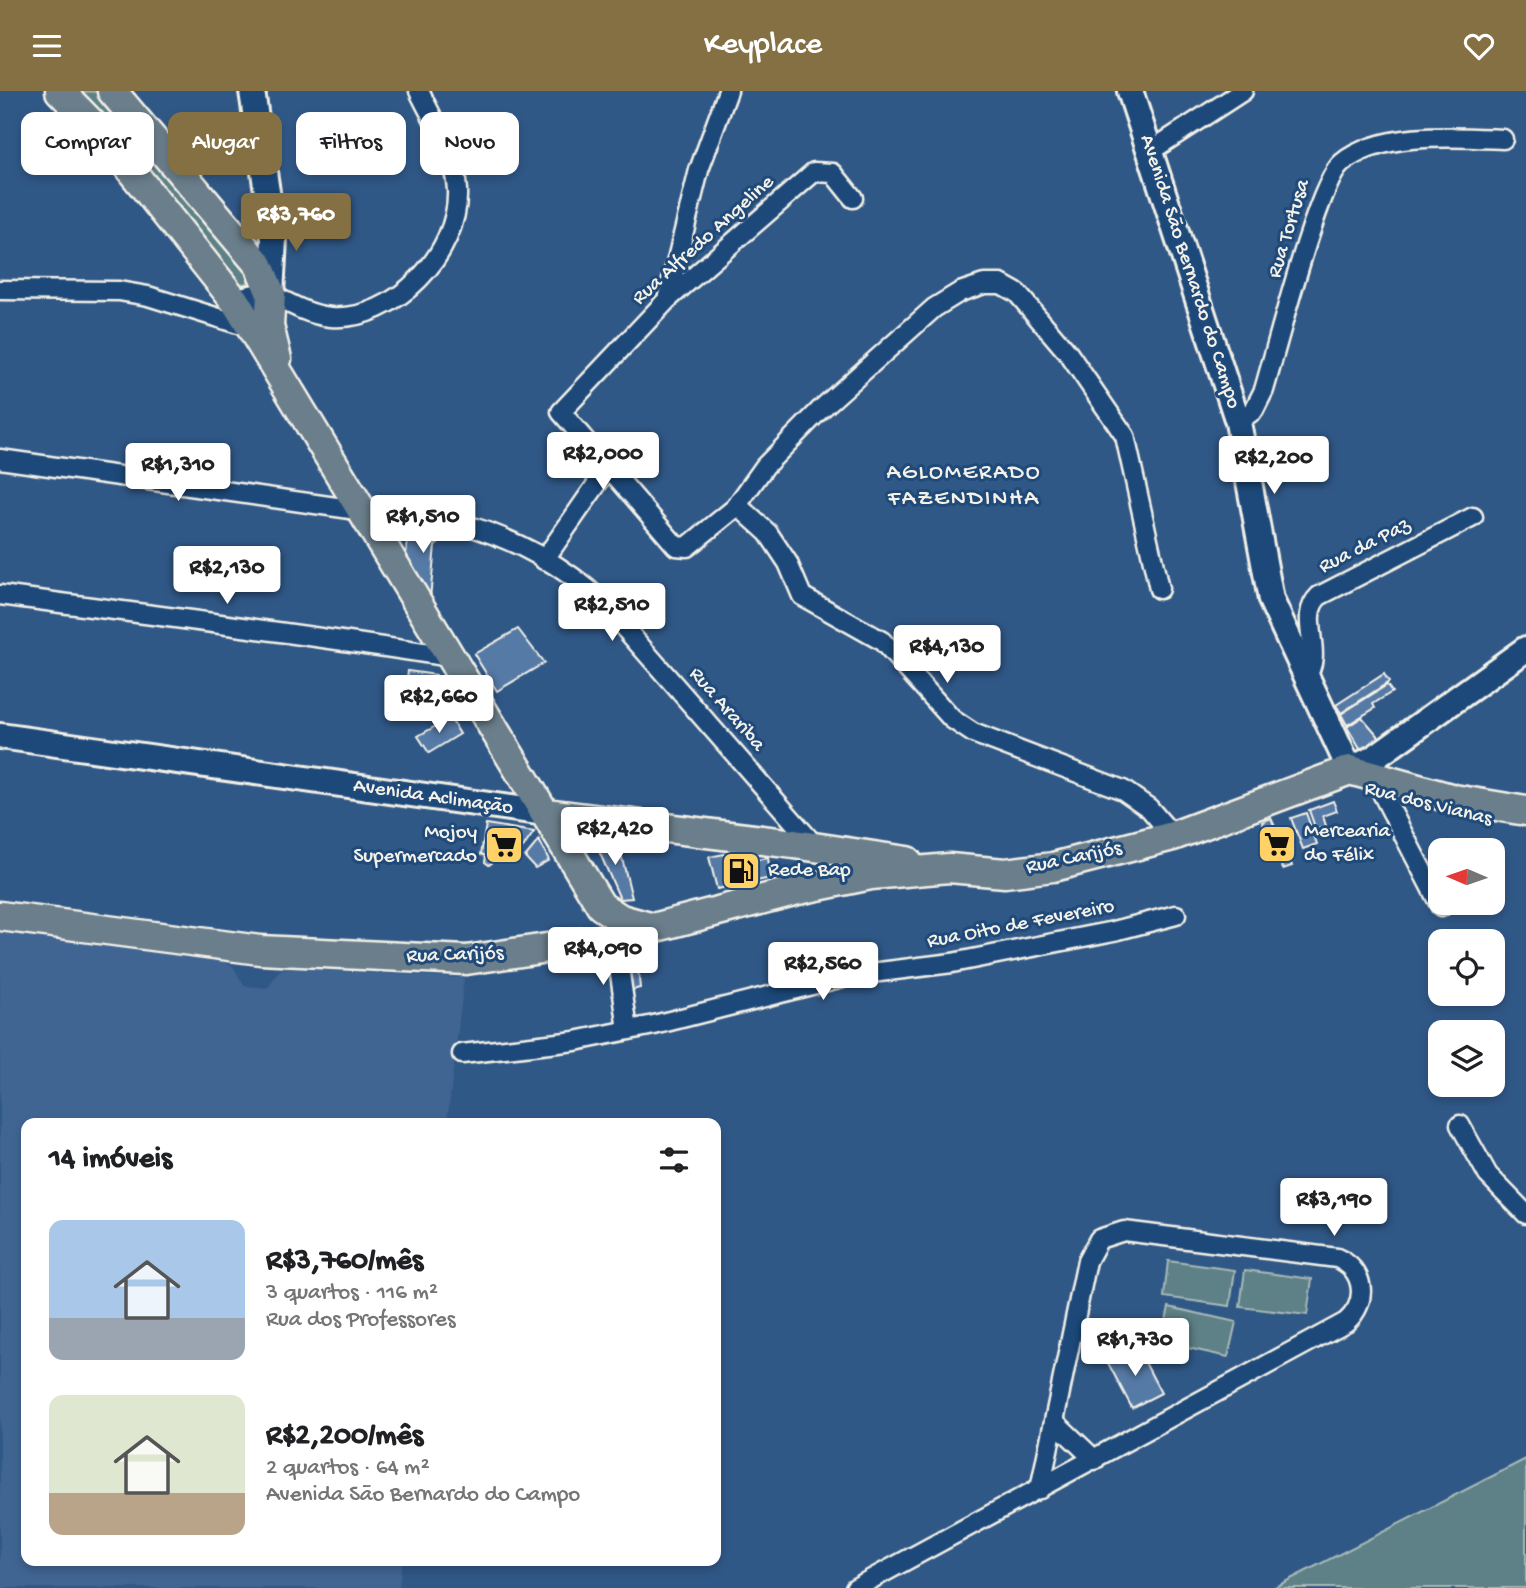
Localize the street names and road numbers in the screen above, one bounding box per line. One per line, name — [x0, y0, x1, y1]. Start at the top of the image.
street label: Avenida São Bernardo do Campo — [1133, 132, 1245, 412]
street label: Rua Alfredo Angeline — [628, 170, 781, 311]
street label: Rua Tortusa — [1263, 175, 1317, 281]
street label: Rua da Paz — [1315, 513, 1415, 581]
street label: Rua Arariba — [683, 663, 770, 758]
street label: Avenida Aclimação — [352, 774, 515, 822]
street label: Rua dos Vianas — [1362, 777, 1496, 833]
street label: Rua Carijós — [1024, 836, 1125, 881]
street label: Rua Oito de Fevereiro — [925, 895, 1117, 955]
street label: Rua Carijós — [406, 942, 505, 970]

